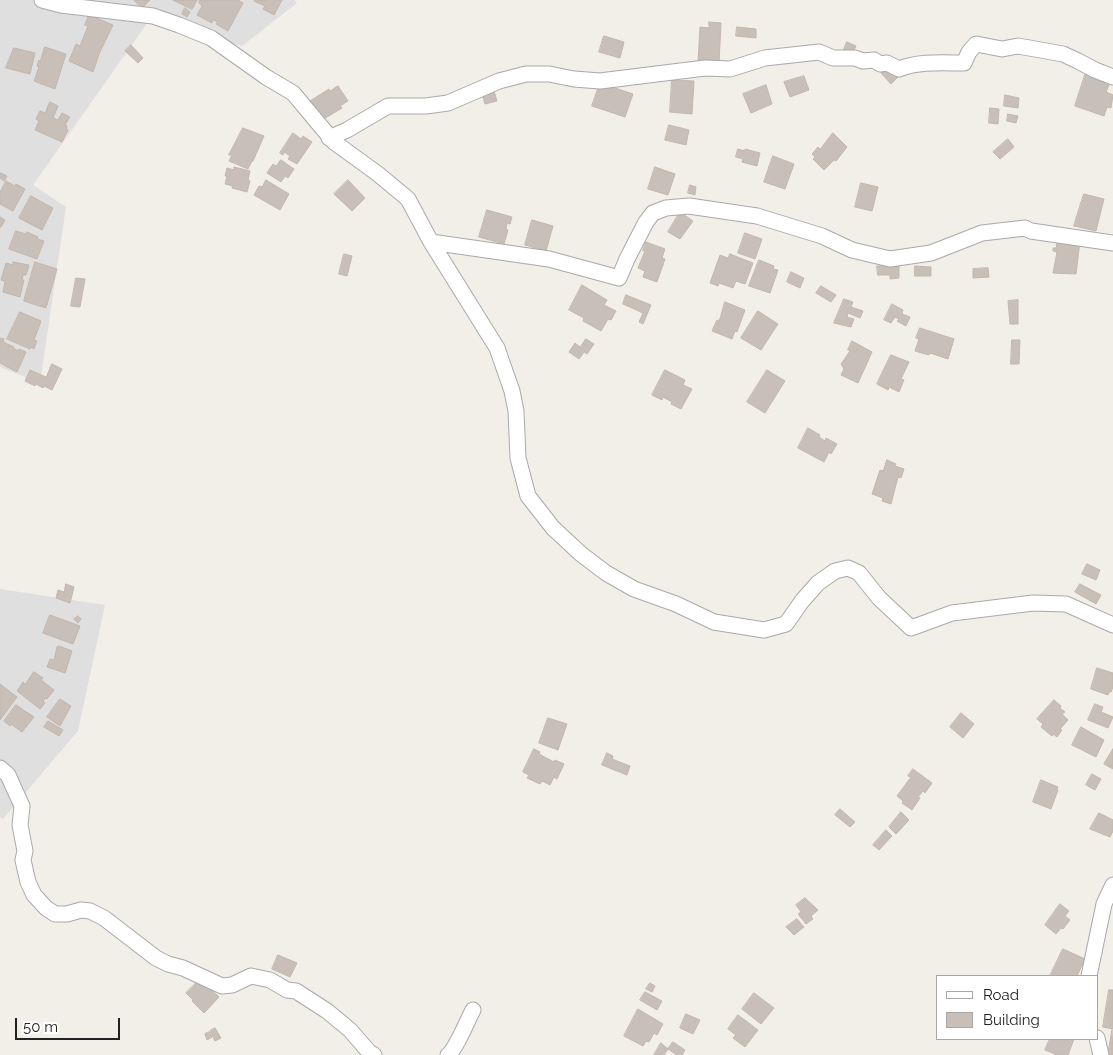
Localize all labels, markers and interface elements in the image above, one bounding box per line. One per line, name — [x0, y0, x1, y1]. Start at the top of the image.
legend — [936, 975, 1098, 1040]
text: Road — [983, 986, 1019, 1004]
scale bar — [18, 1008, 122, 1040]
text: Building — [983, 1011, 1040, 1029]
text: 50 m — [23, 1018, 58, 1036]

